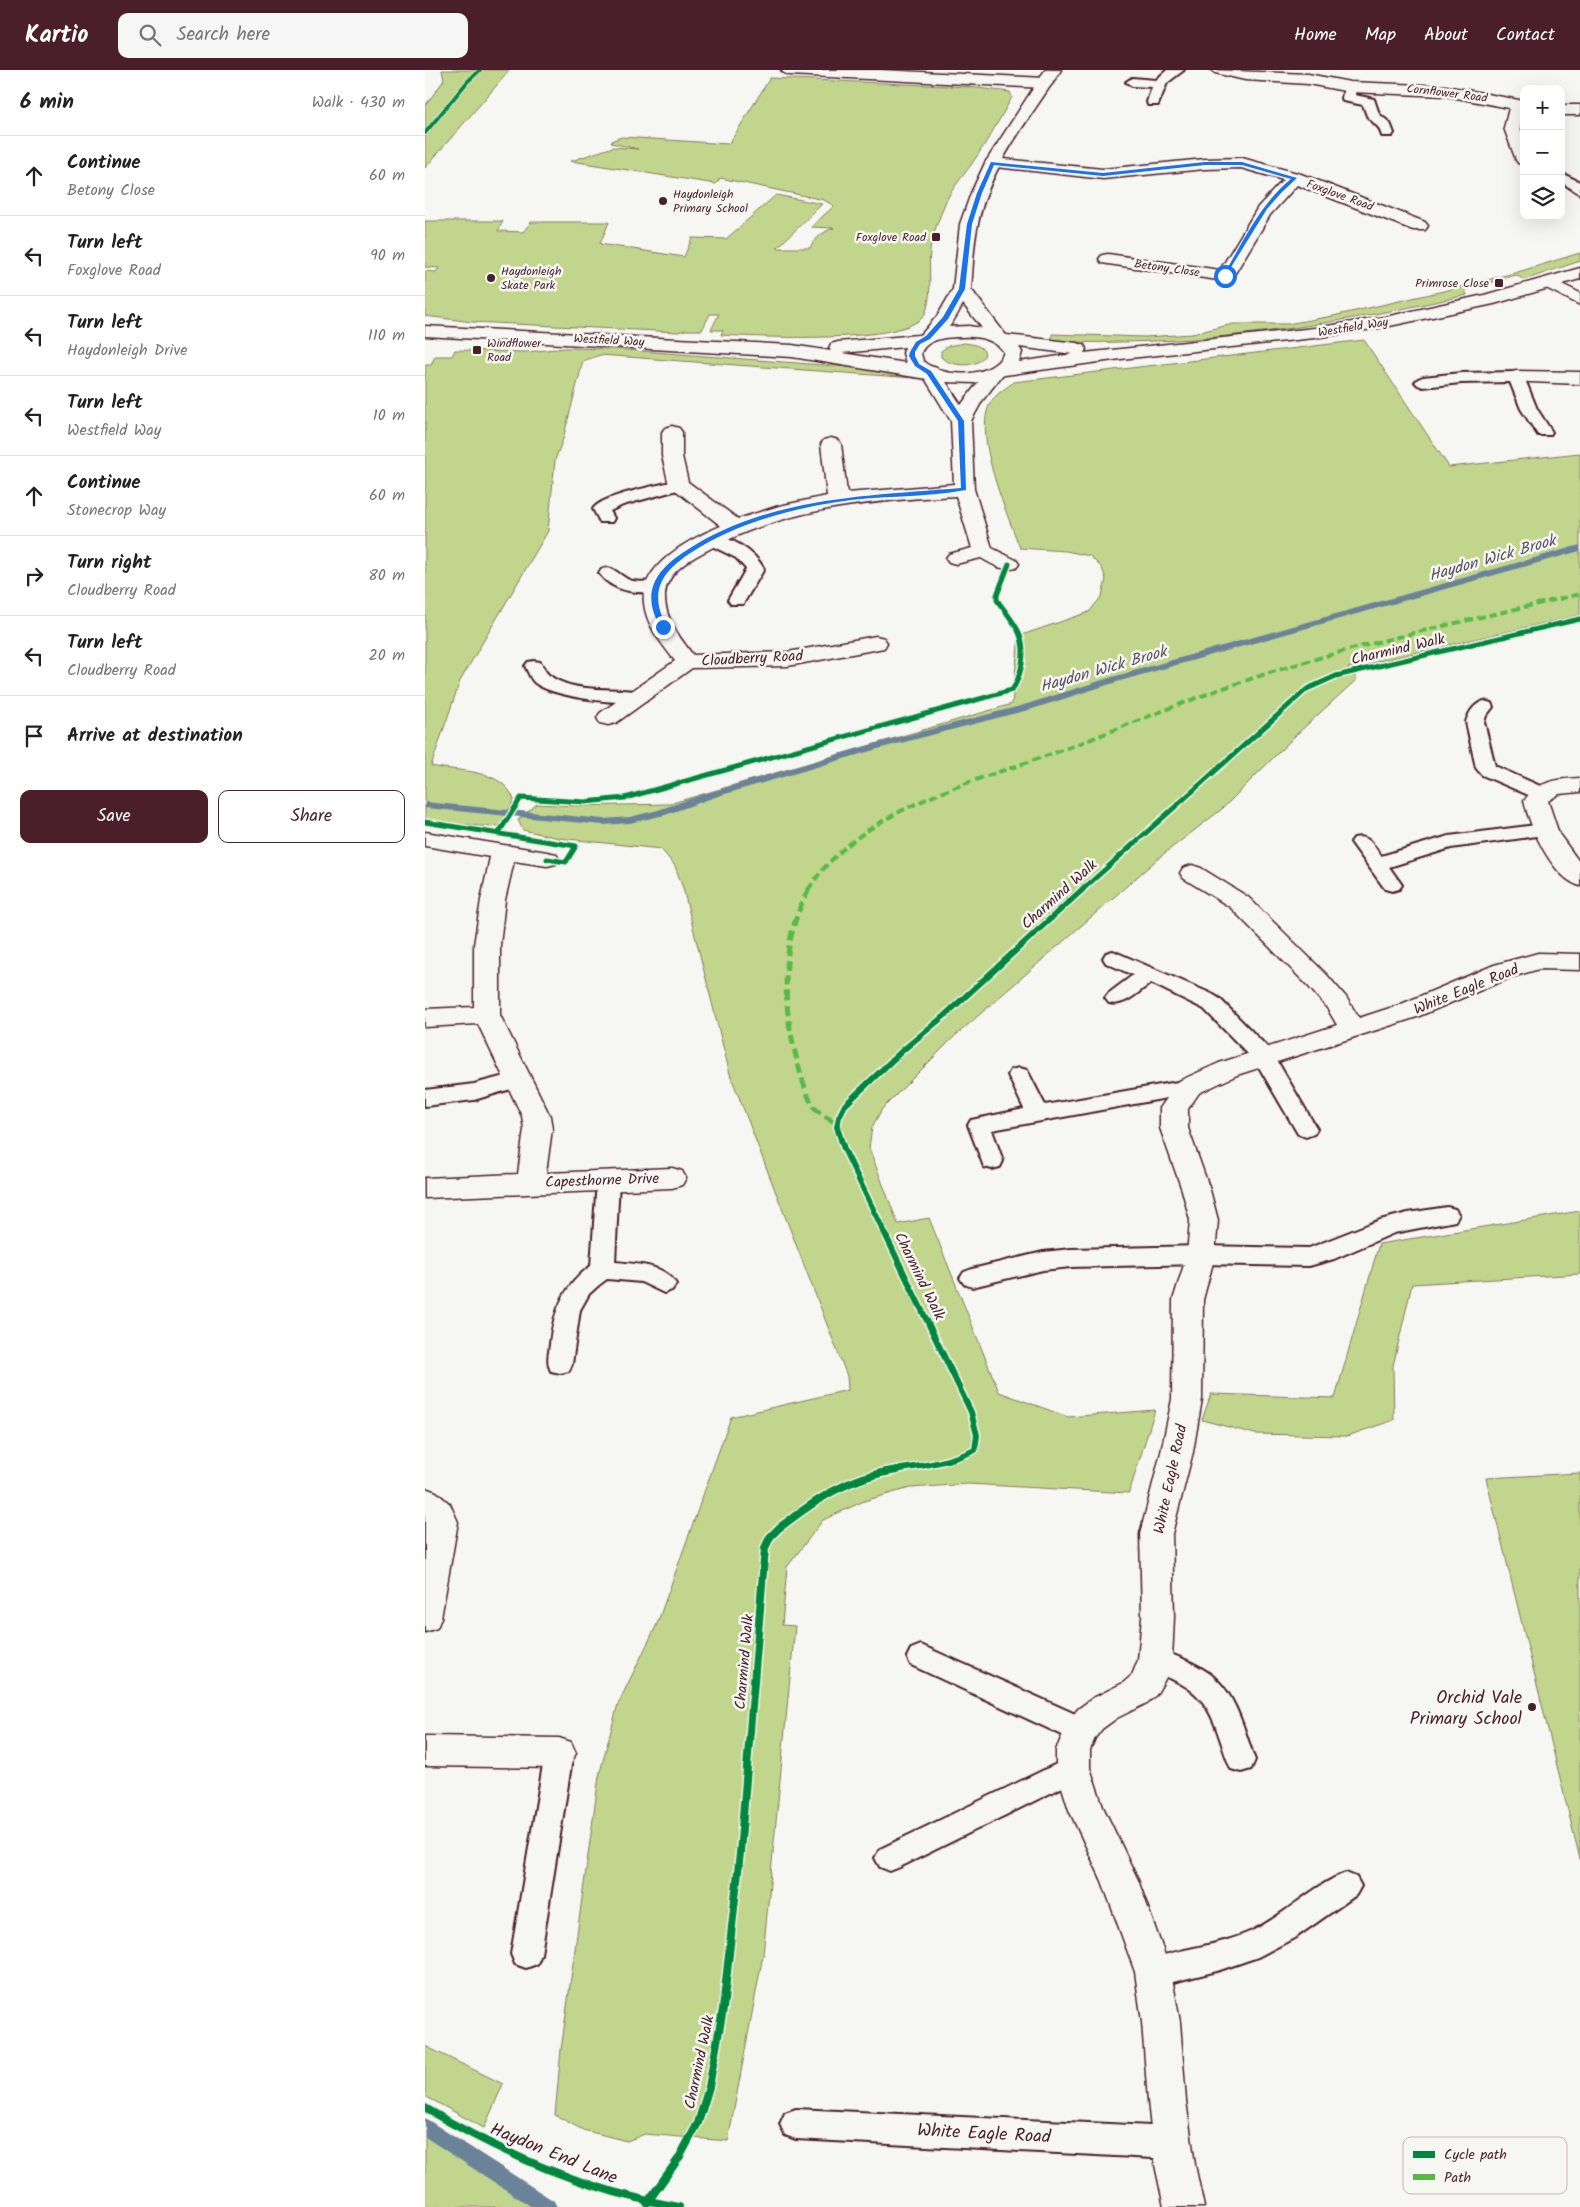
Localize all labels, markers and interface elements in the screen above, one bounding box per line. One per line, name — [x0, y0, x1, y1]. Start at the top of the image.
search box — [118, 13, 468, 58]
text: Kartio — [25, 16, 88, 55]
text: Search here — [176, 20, 270, 50]
icon: search — [136, 21, 164, 49]
text: Home — [1294, 21, 1337, 50]
text: Map — [1365, 21, 1396, 50]
text: About — [1424, 21, 1468, 50]
text: Contact — [1496, 21, 1555, 50]
street label: Cornflower Road — [1405, 79, 1489, 108]
map controls — [1520, 85, 1565, 220]
button: + — [1520, 85, 1565, 130]
text: 6 min — [20, 86, 74, 119]
text: Walk · 430 m — [312, 90, 405, 115]
button: − — [1520, 130, 1565, 175]
text: Continue — [67, 148, 140, 178]
icon: ahead — [20, 162, 48, 190]
text: 60 m — [369, 163, 405, 188]
street label: Foxglove Road — [1304, 175, 1377, 217]
button: layers — [1520, 175, 1565, 220]
text: Betony Close — [67, 178, 155, 203]
place label: Haydonleigh Primary School — [673, 185, 748, 218]
marker: Haydonleigh Primary School — [657, 195, 669, 207]
text: Turn left — [67, 228, 142, 258]
place label: Foxglove Road — [856, 228, 927, 247]
marker: Foxglove Road — [930, 231, 942, 243]
icon: left — [20, 242, 48, 270]
text: 90 m — [370, 243, 405, 268]
street label: Betony Close — [1133, 254, 1202, 283]
text: Foxglove Road — [67, 258, 161, 283]
place label: Haydonleigh Skate Park — [501, 262, 561, 295]
route start — [1214, 265, 1237, 288]
marker: Haydonleigh Skate Park — [485, 272, 497, 284]
place label: Primrose Close — [1415, 274, 1490, 293]
marker: Primrose Close — [1493, 277, 1505, 289]
text: Turn left — [67, 308, 142, 338]
street label: Westfield Way — [1317, 313, 1390, 342]
icon: left — [20, 322, 48, 350]
text: 110 m — [368, 323, 405, 348]
street label: Westfield Way — [573, 329, 645, 352]
place label: Windflower Road — [487, 334, 542, 367]
text: Haydonleigh Drive — [67, 338, 187, 363]
marker: Windflower Road — [471, 344, 483, 356]
text: Turn left — [67, 388, 142, 418]
icon: left — [20, 402, 48, 430]
text: 10 m — [373, 403, 405, 428]
text: Westfield Way — [67, 418, 161, 443]
text: Continue — [67, 468, 140, 498]
icon: ahead — [20, 482, 48, 510]
text: 60 m — [369, 483, 405, 508]
text: Stonecrop Way — [67, 498, 166, 523]
water label: Haydon Wick Brook — [1426, 528, 1561, 588]
text: Turn right — [67, 548, 152, 578]
icon: right — [20, 562, 48, 590]
text: 80 m — [368, 563, 405, 588]
text: Cloudberry Road — [67, 578, 176, 603]
route end — [652, 616, 675, 639]
street label: Charmind Walk — [1349, 627, 1448, 672]
text: Turn left — [67, 628, 142, 658]
water label: Haydon Wick Brook — [1037, 639, 1172, 699]
icon: left — [20, 642, 48, 670]
text: 20 m — [369, 643, 405, 668]
street label: Cloudberry Road — [701, 644, 804, 674]
text: Cloudberry Road — [67, 658, 176, 683]
text: Arrive at destination — [67, 721, 243, 751]
icon: arrive — [20, 722, 48, 750]
button: Save — [20, 790, 208, 843]
button: Share — [218, 790, 405, 843]
street label: Charmind Walk — [1016, 853, 1104, 936]
street label: White Eagle Road — [1410, 958, 1523, 1022]
street label: Capesthorne Drive — [545, 1167, 660, 1195]
street label: Charmind Walk — [887, 1228, 951, 1325]
street label: White Eagle Road — [1148, 1422, 1194, 1536]
street label: Charmind Walk — [729, 1613, 761, 1711]
place label: Orchid Vale Primary School — [1410, 1684, 1523, 1734]
marker: Orchid Vale Primary School — [1526, 1701, 1538, 1713]
street label: Charmind Walk — [678, 2012, 722, 2111]
street label: Haydon End Lane — [485, 2116, 622, 2193]
street label: White Eagle Road — [916, 2117, 1052, 2153]
legend — [1403, 2137, 1567, 2194]
text: Cycle path — [1444, 2144, 1507, 2166]
text: Path — [1444, 2167, 1471, 2189]

